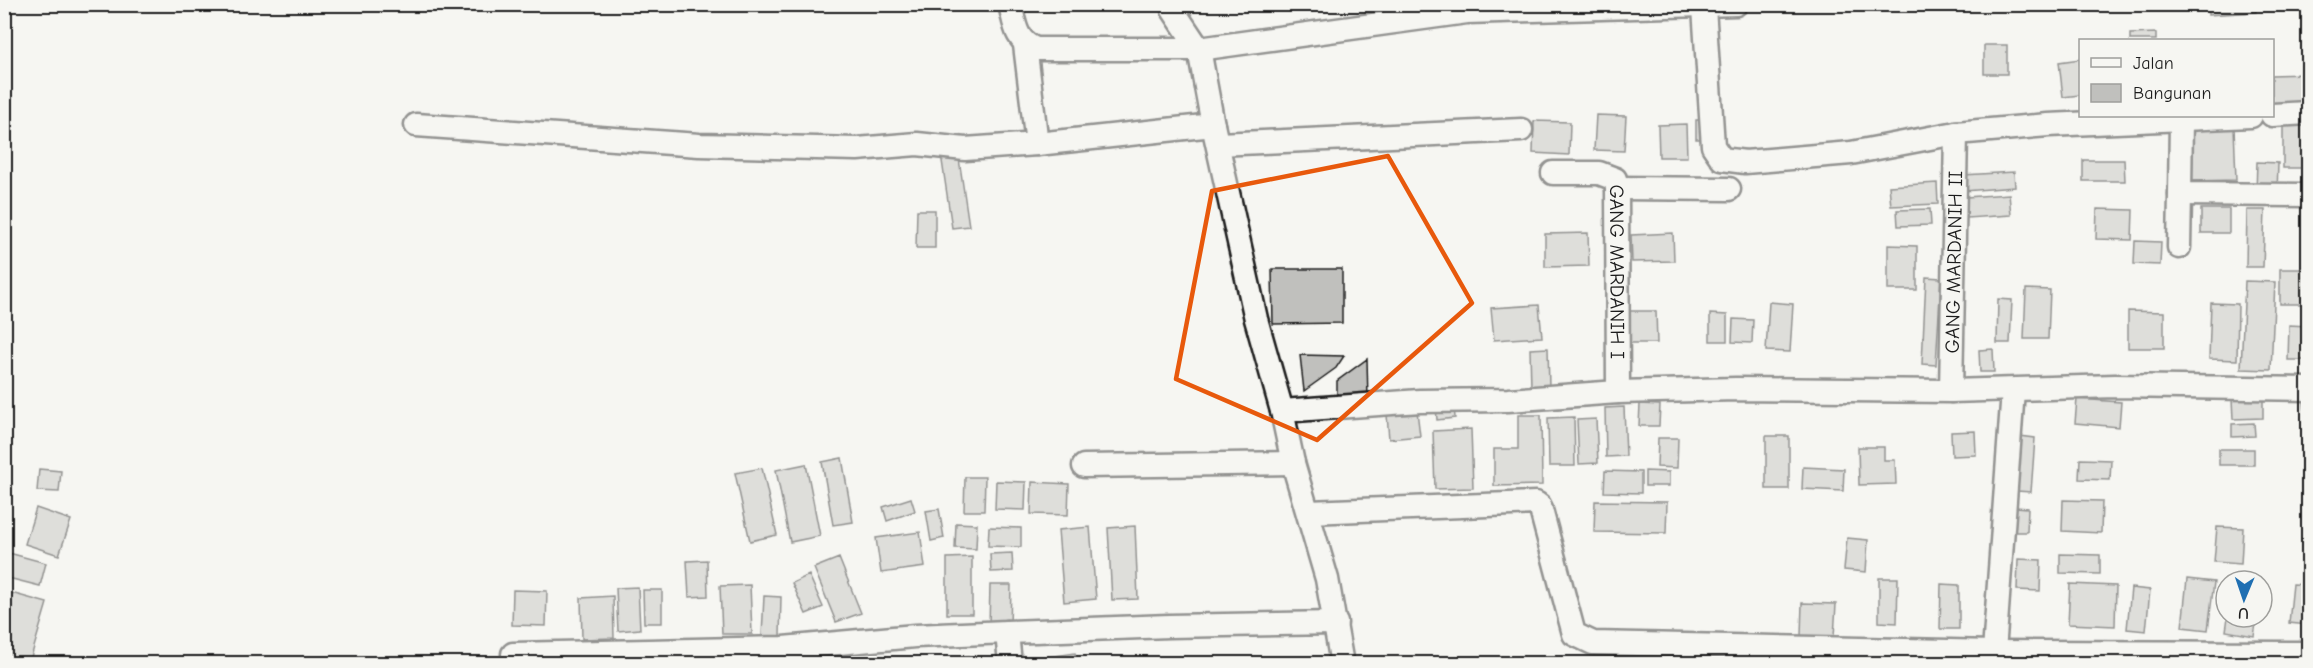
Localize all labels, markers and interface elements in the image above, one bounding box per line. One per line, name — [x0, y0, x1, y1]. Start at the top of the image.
legend — [2079, 39, 2274, 117]
text: Jalan — [2133, 53, 2174, 74]
text: Bangunan — [2133, 83, 2211, 104]
street label: GANG MARDANIH II — [1941, 170, 1967, 353]
street label: GANG MARDANIH I — [1605, 184, 1629, 359]
north arrow — [2214, 569, 2274, 629]
text: U — [2238, 604, 2249, 622]

